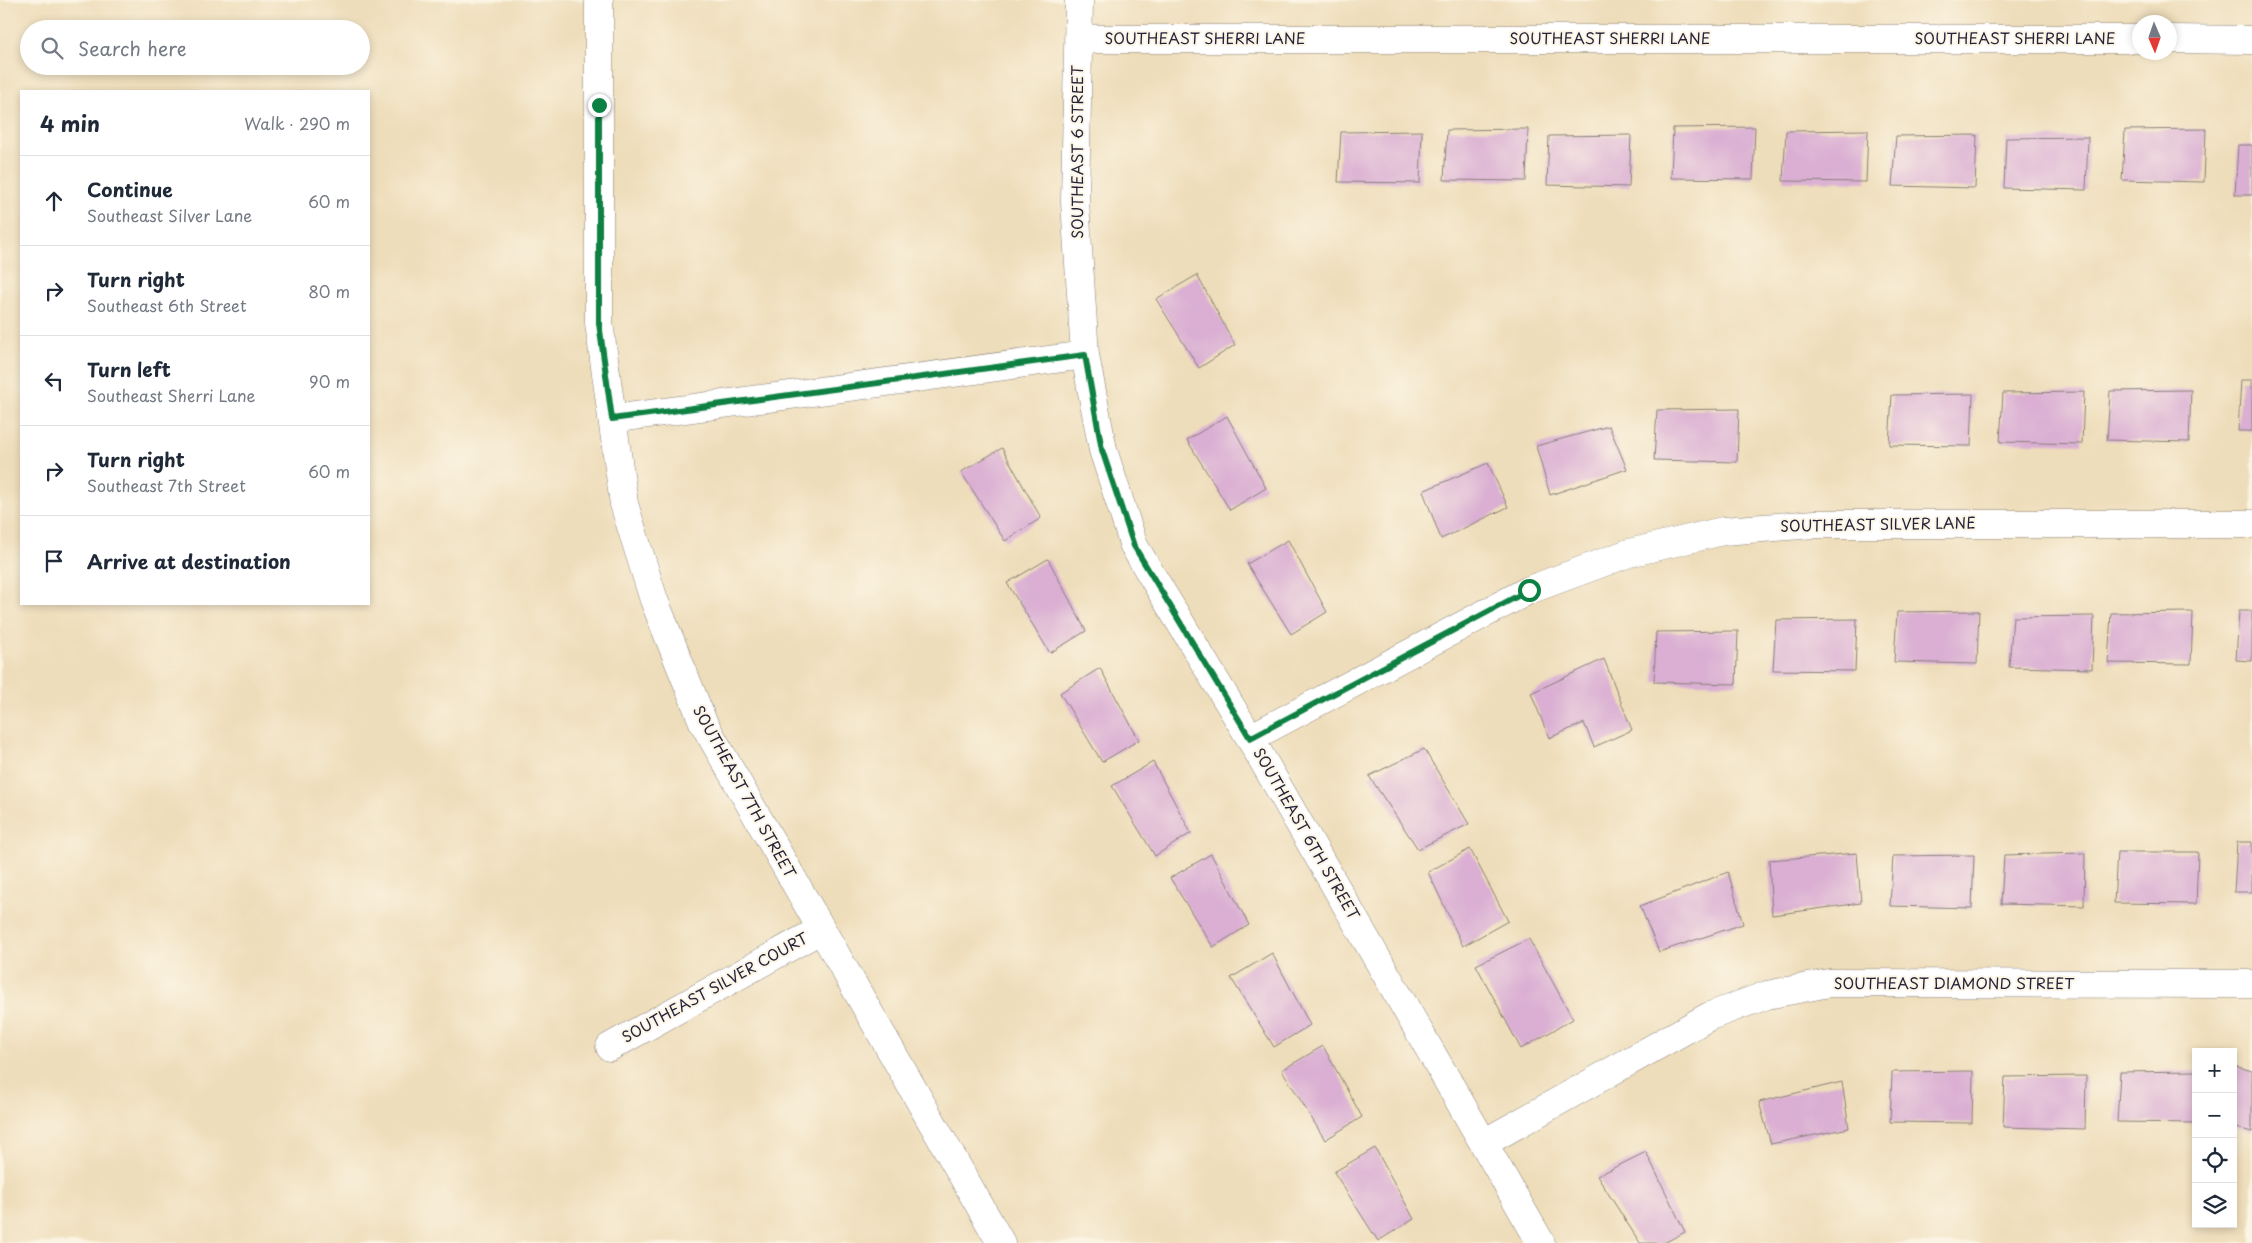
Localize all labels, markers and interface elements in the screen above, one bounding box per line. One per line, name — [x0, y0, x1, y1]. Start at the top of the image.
north arrow — [2132, 15, 2177, 60]
search box — [20, 20, 370, 75]
street label: SOUTHEAST SHERRI LANE — [1105, 26, 1305, 49]
street label: SOUTHEAST SHERRI LANE — [1510, 26, 1710, 49]
street label: SOUTHEAST SHERRI LANE — [1915, 26, 2115, 49]
icon: search — [38, 34, 66, 62]
text: Search here — [78, 34, 187, 62]
street label: SOUTHEAST 6 STREET — [1065, 64, 1088, 239]
route end — [588, 94, 611, 117]
text: 4 min — [40, 107, 100, 139]
text: Walk · 290 m — [244, 111, 350, 135]
text: Continue — [87, 175, 173, 203]
icon: ahead — [40, 187, 68, 215]
text: 60 m — [308, 189, 350, 213]
text: Southeast Silver Lane — [87, 203, 252, 227]
text: Turn right — [87, 265, 185, 293]
icon: right — [40, 277, 68, 305]
text: 80 m — [308, 279, 350, 303]
text: Southeast 6th Street — [87, 293, 247, 317]
text: Turn left — [87, 355, 171, 383]
icon: left — [40, 367, 68, 395]
text: 90 m — [309, 369, 350, 393]
text: Southeast Sherri Lane — [87, 383, 256, 407]
text: Turn right — [87, 445, 185, 473]
icon: right — [40, 457, 68, 485]
text: 60 m — [308, 459, 350, 483]
text: Southeast 7th Street — [87, 473, 246, 497]
street label: SOUTHEAST SILVER LANE — [1780, 510, 1976, 537]
icon: arrive — [40, 547, 68, 575]
text: Arrive at destination — [87, 547, 291, 575]
route start — [1518, 579, 1541, 602]
street label: SOUTHEAST 7TH STREET — [688, 701, 803, 882]
street label: SOUTHEAST 6TH STREET — [1249, 743, 1366, 924]
street label: SOUTHEAST SILVER COURT — [617, 925, 812, 1048]
street label: SOUTHEAST DIAMOND STREET — [1834, 971, 2075, 994]
map controls — [2192, 1048, 2237, 1228]
button: + — [2192, 1048, 2237, 1093]
button: − — [2192, 1093, 2237, 1138]
button: locate — [2192, 1138, 2237, 1183]
button: layers — [2192, 1183, 2237, 1228]

